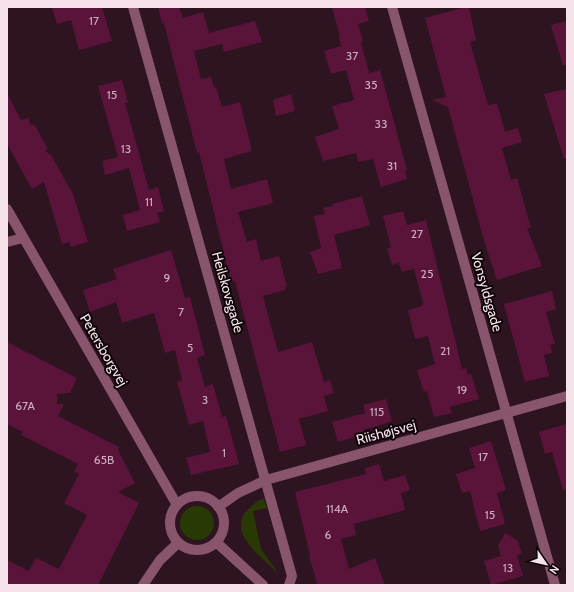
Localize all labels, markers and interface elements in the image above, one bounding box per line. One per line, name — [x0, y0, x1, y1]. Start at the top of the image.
house number: 17 — [89, 13, 99, 28]
house number: 37 — [346, 48, 358, 63]
house number: 35 — [365, 77, 377, 92]
house number: 15 — [107, 87, 117, 102]
house number: 33 — [375, 116, 387, 131]
house number: 13 — [121, 141, 131, 156]
house number: 31 — [387, 158, 397, 173]
house number: 11 — [145, 194, 153, 209]
house number: 27 — [411, 226, 423, 241]
street label: Heilskovsgade — [208, 249, 248, 335]
street label: Vonsyldsgade — [467, 250, 507, 334]
house number: 25 — [421, 266, 433, 281]
house number: 9 — [164, 270, 171, 285]
house number: 7 — [178, 304, 184, 319]
street label: Petersborgvej — [76, 311, 132, 389]
house number: 5 — [187, 340, 193, 355]
house number: 21 — [440, 343, 450, 358]
house number: 19 — [457, 382, 468, 397]
house number: 3 — [202, 392, 208, 407]
house number: 67A — [15, 398, 35, 413]
house number: 115 — [370, 404, 384, 419]
street label: Riishøjsvej — [354, 415, 418, 449]
house number: 1 — [222, 445, 226, 460]
house number: 17 — [478, 449, 488, 464]
house number: 65B — [94, 452, 114, 467]
house number: 114A — [326, 501, 349, 516]
house number: 15 — [485, 507, 495, 522]
house number: 6 — [325, 527, 332, 542]
north arrow — [526, 544, 566, 584]
house number: 13 — [503, 560, 513, 575]
text: N — [546, 562, 562, 577]

